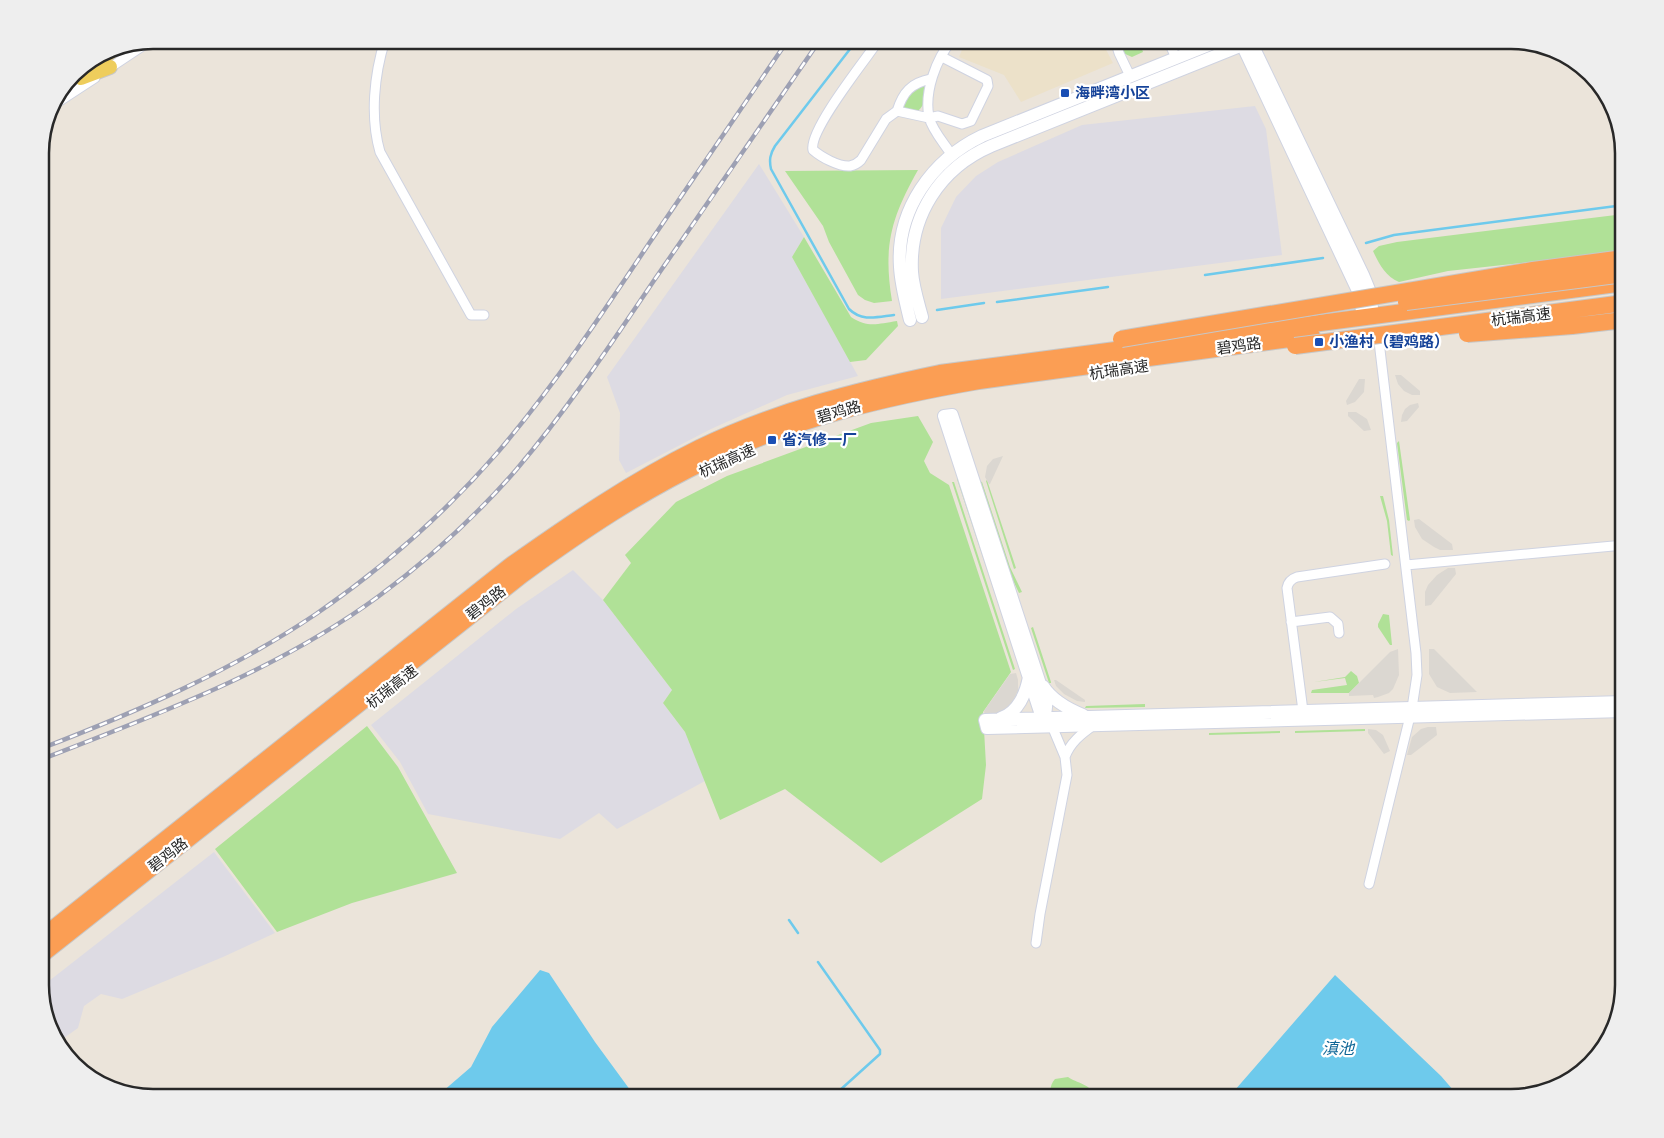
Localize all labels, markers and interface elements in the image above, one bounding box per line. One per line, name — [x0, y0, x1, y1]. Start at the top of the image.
place label: 海畔湾小区 — [1075, 83, 1150, 102]
marker: 海畔湾小区 — [1059, 87, 1071, 99]
street label: 杭瑞高速 — [1490, 303, 1552, 330]
place label: 小渔村（碧鸡路） — [1329, 332, 1449, 351]
street label: 碧鸡路 — [1215, 333, 1263, 358]
marker: 小渔村（碧鸡路） — [1313, 336, 1325, 348]
street label: 杭瑞高速 — [1088, 356, 1150, 383]
street label: 碧鸡路 — [815, 396, 863, 427]
place label: 省汽修一厂 — [782, 430, 857, 449]
marker: 省汽修一厂 — [766, 434, 778, 446]
street label: 杭瑞高速 — [696, 440, 758, 481]
street label: 碧鸡路 — [462, 581, 509, 624]
street label: 杭瑞高速 — [362, 661, 421, 713]
street label: 碧鸡路 — [144, 833, 191, 876]
water label: 滇池 — [1322, 1038, 1356, 1058]

